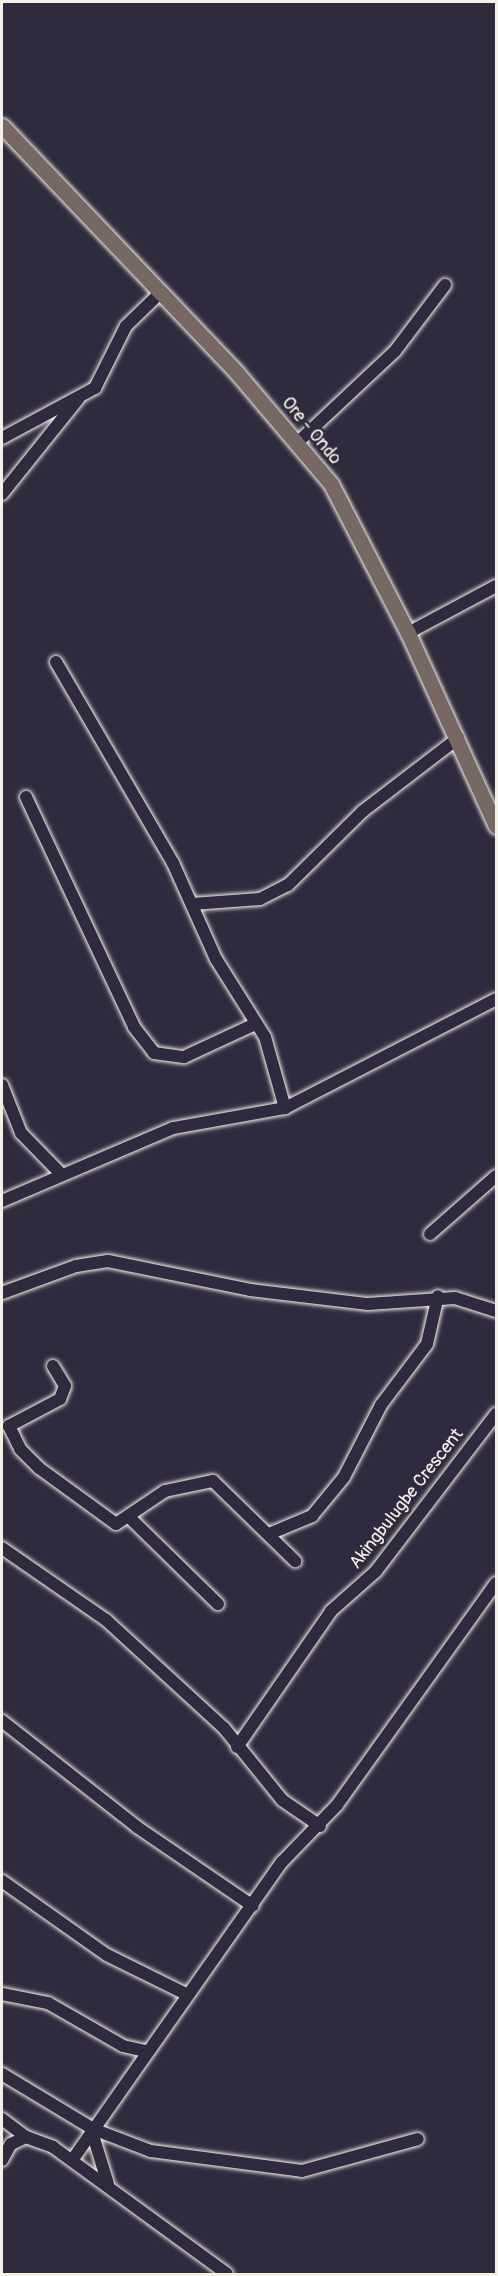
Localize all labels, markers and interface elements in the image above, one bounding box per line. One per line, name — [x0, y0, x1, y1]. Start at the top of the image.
street label: Ore - Ondo — [277, 393, 345, 469]
street label: Akingbulugbe Crescent — [345, 1424, 469, 1574]

